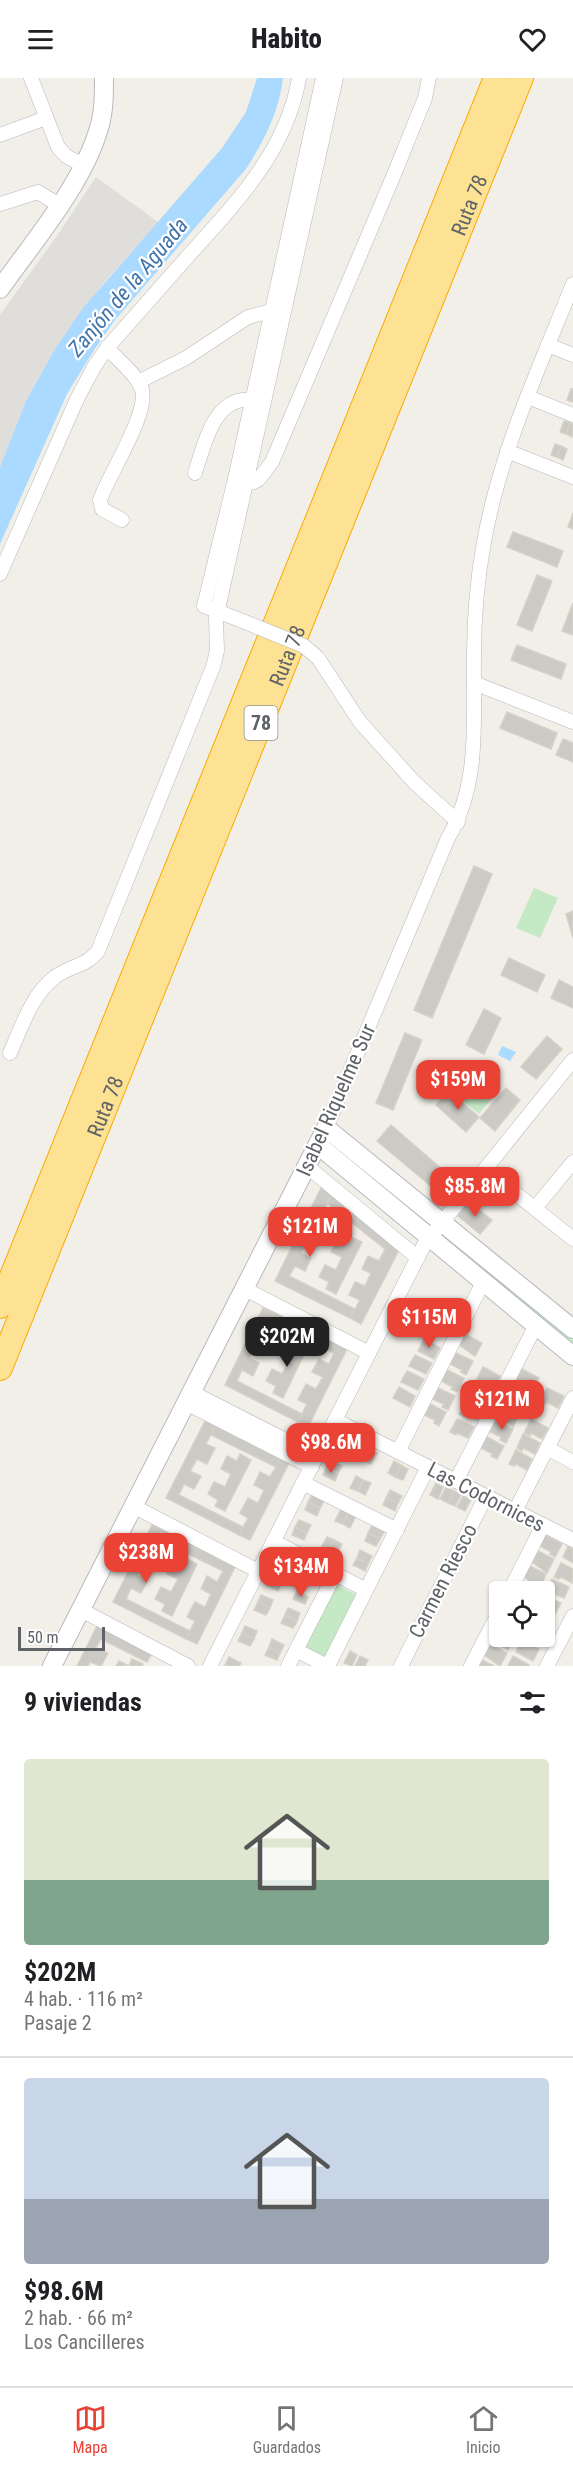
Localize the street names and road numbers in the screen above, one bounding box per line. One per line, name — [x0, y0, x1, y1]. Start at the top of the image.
street label: Ruta 78 — [447, 171, 493, 239]
street label: Ruta 78 — [265, 622, 311, 690]
road number: 78 — [244, 706, 278, 740]
street label: Isabel Riquelme Sur — [292, 1020, 380, 1180]
street label: Ruta 78 — [83, 1073, 129, 1140]
street label: Las Codornices — [423, 1457, 549, 1537]
street label: Carmen Riesco — [404, 1520, 482, 1642]

